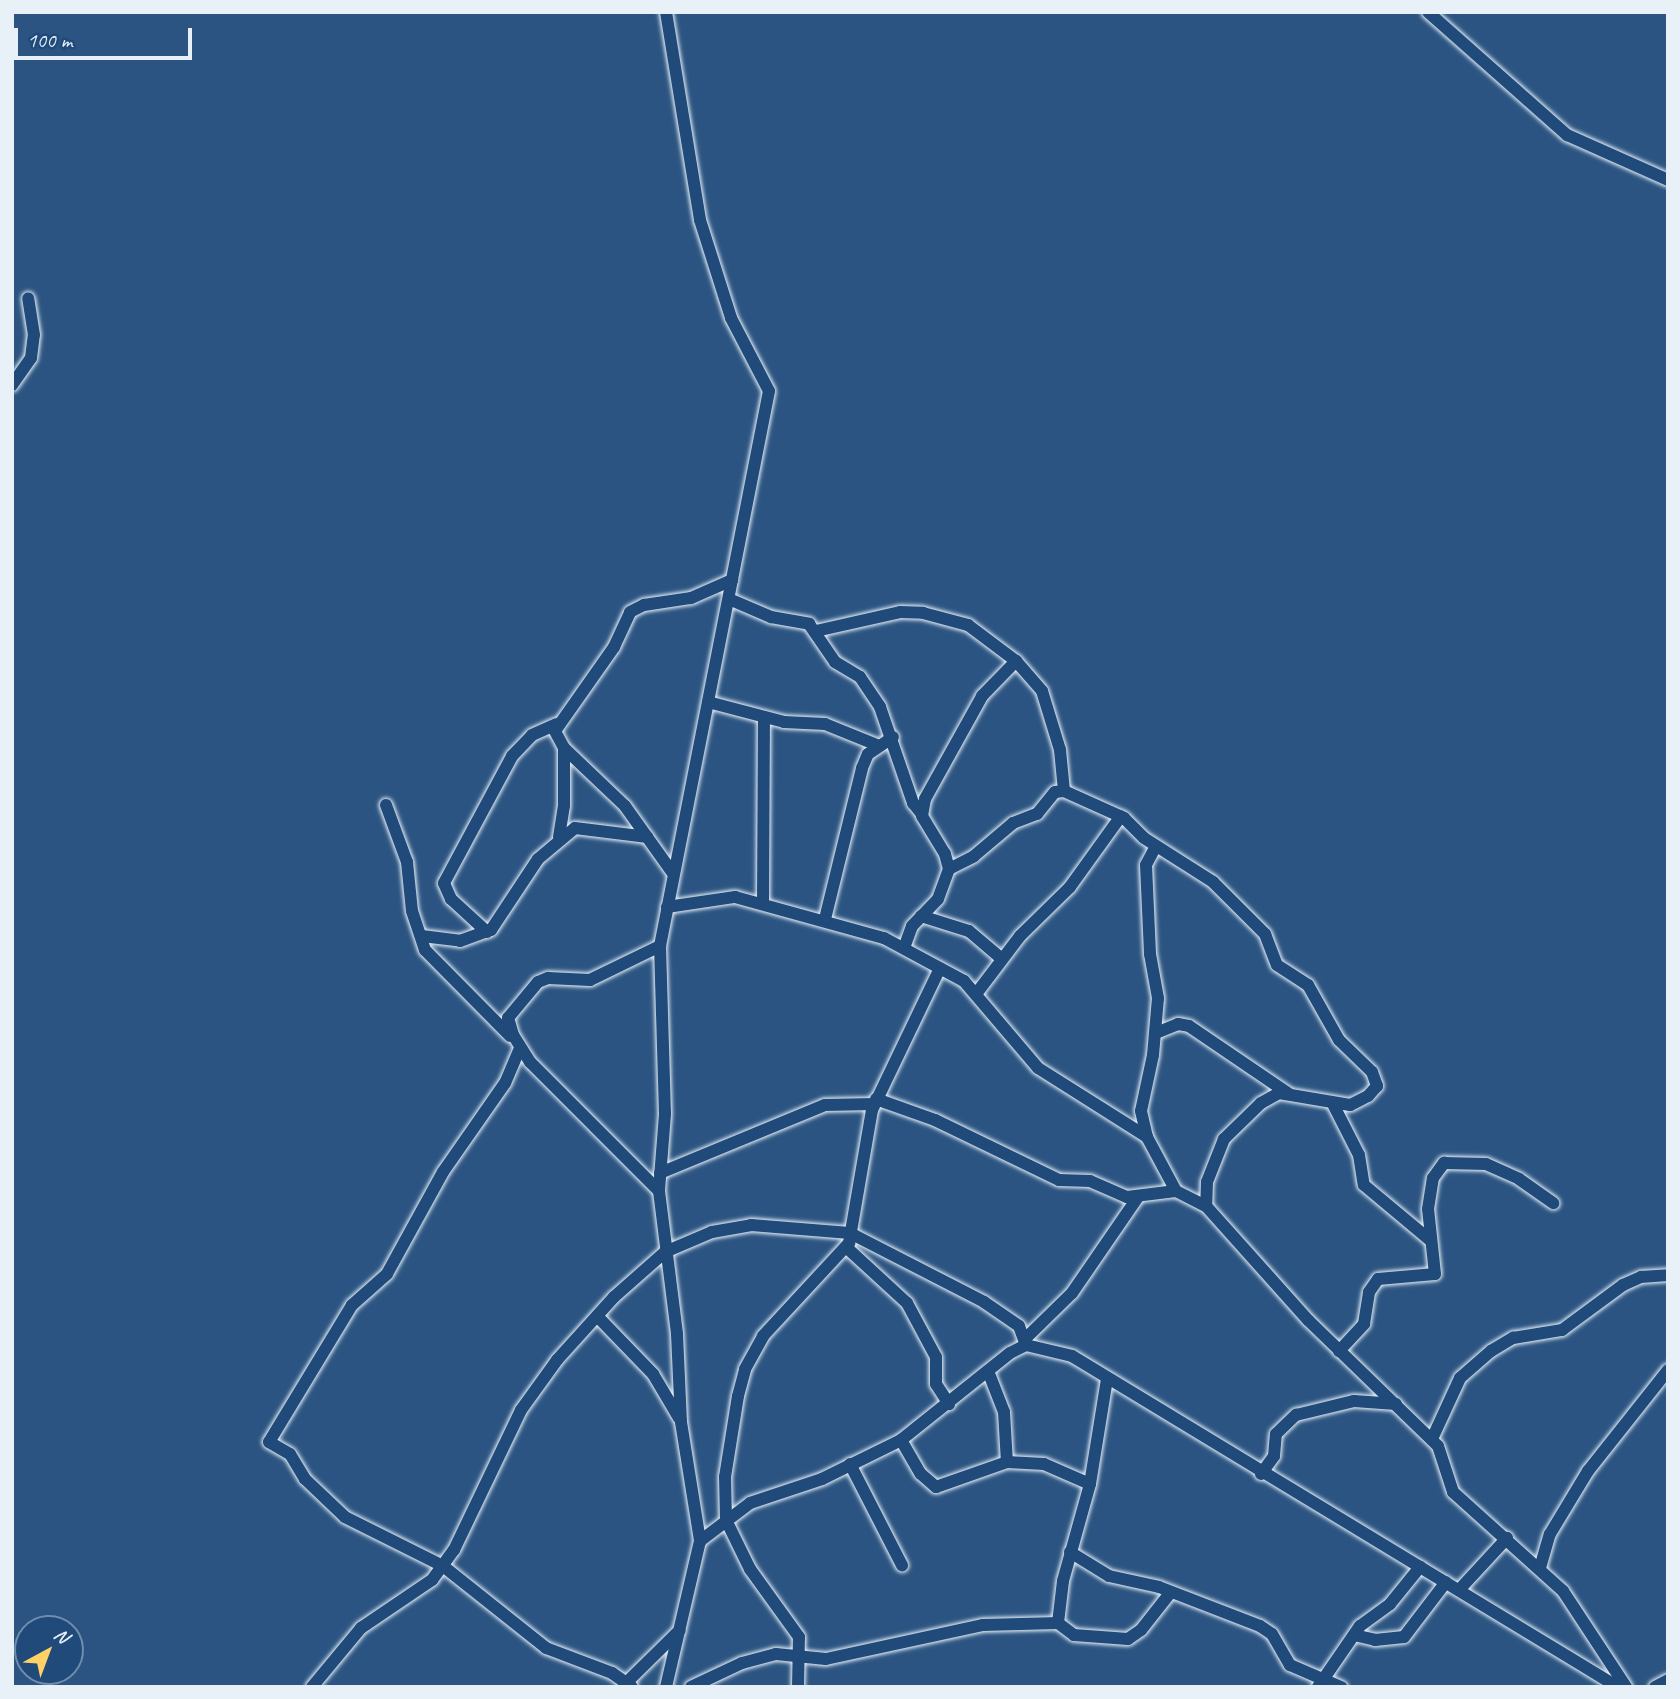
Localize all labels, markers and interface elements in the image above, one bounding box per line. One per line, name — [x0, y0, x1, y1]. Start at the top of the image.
scale bar — [18, 14, 196, 58]
text: 100 m — [27, 27, 72, 53]
north arrow — [14, 1615, 84, 1685]
text: N — [49, 1623, 74, 1649]

